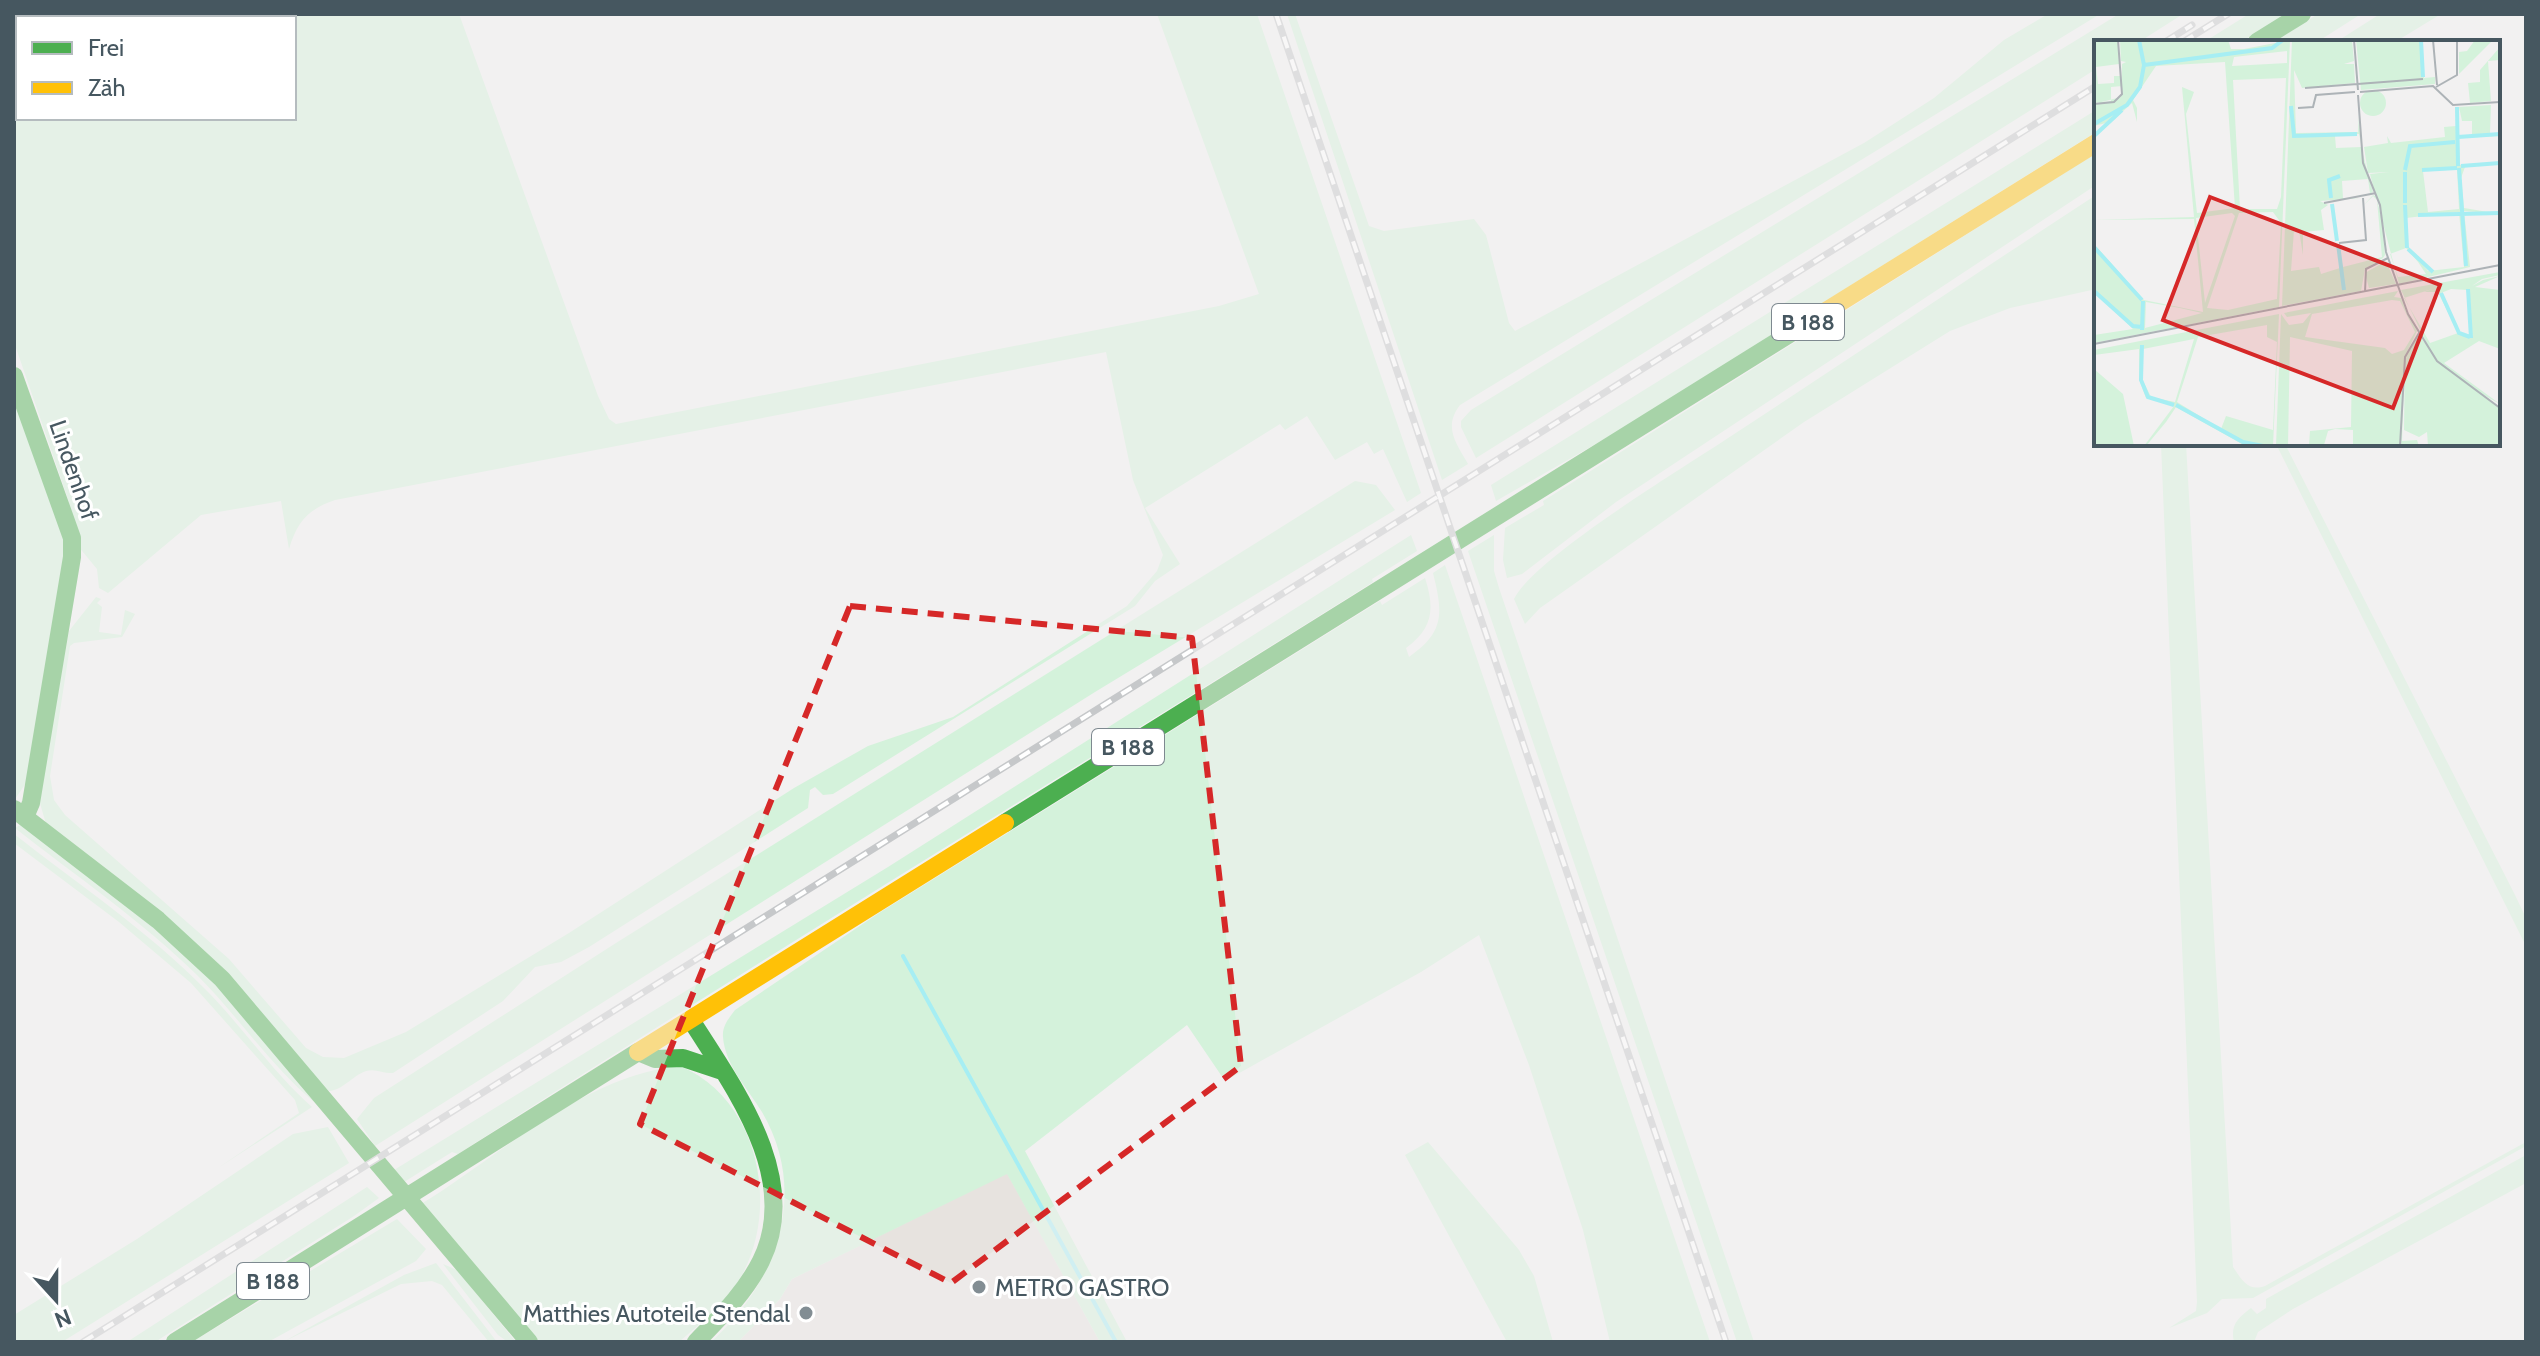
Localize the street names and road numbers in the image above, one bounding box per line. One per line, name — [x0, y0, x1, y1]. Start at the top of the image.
road number: B 188 — [1772, 304, 1844, 340]
street label: Lindenhof — [43, 416, 105, 524]
road number: B 188 — [1092, 729, 1164, 765]
road number: B 188 — [237, 1263, 309, 1299]

